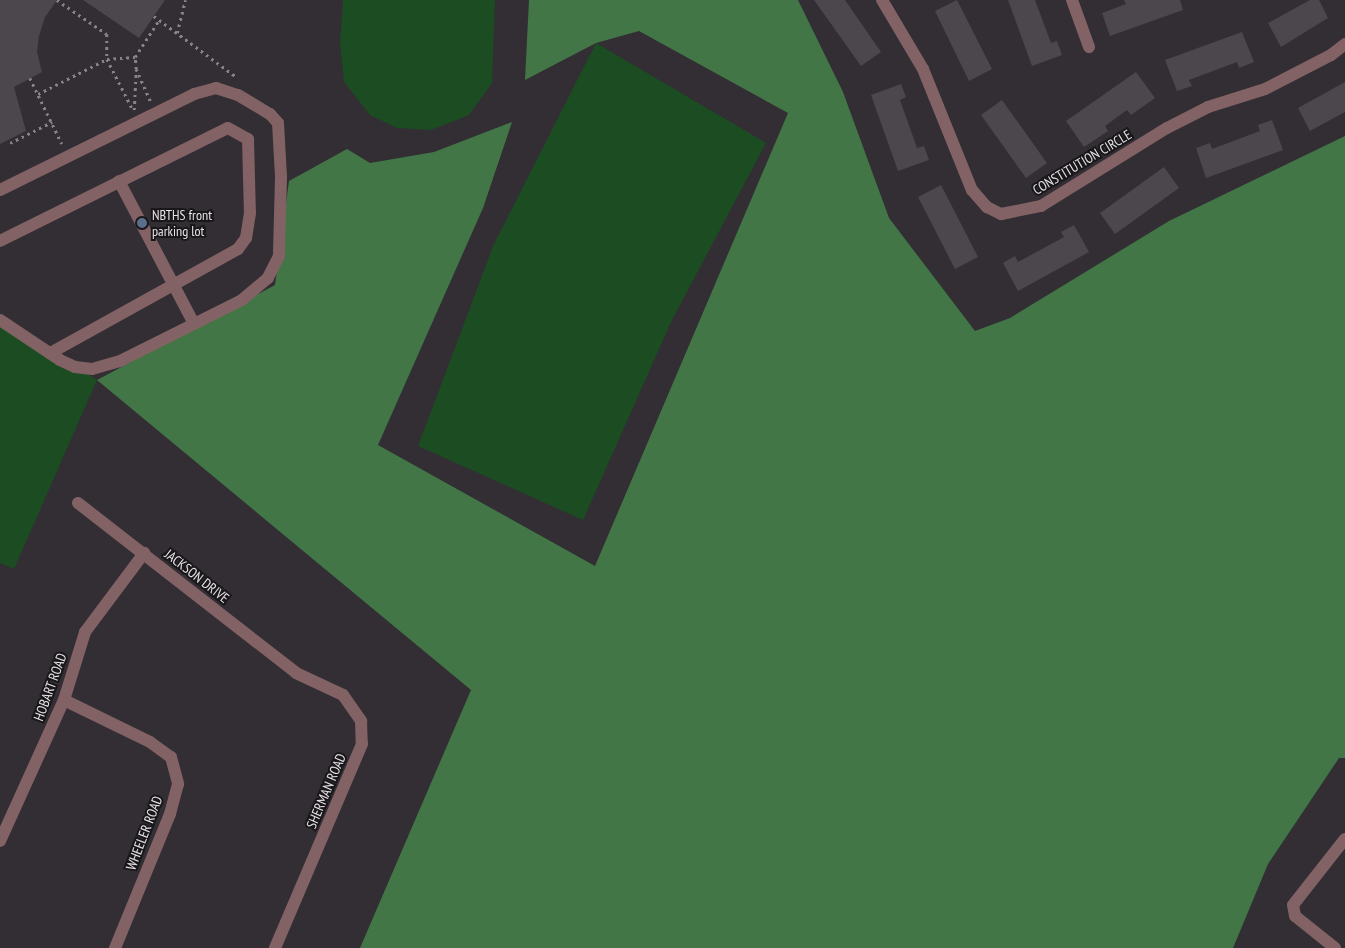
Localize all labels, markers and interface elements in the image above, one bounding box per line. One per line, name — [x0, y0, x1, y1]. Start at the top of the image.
street label: CONSTITUTION CIRCLE — [1030, 126, 1134, 198]
place label: NBTHS front parking lot — [152, 207, 212, 240]
marker: NBTHS front parking lot — [136, 217, 148, 229]
street label: JACKSON DRIVE — [161, 546, 233, 606]
street label: HOBART ROAD — [30, 651, 70, 723]
street label: SHERMAN ROAD — [303, 751, 349, 831]
street label: WHEELER ROAD — [122, 794, 166, 872]

